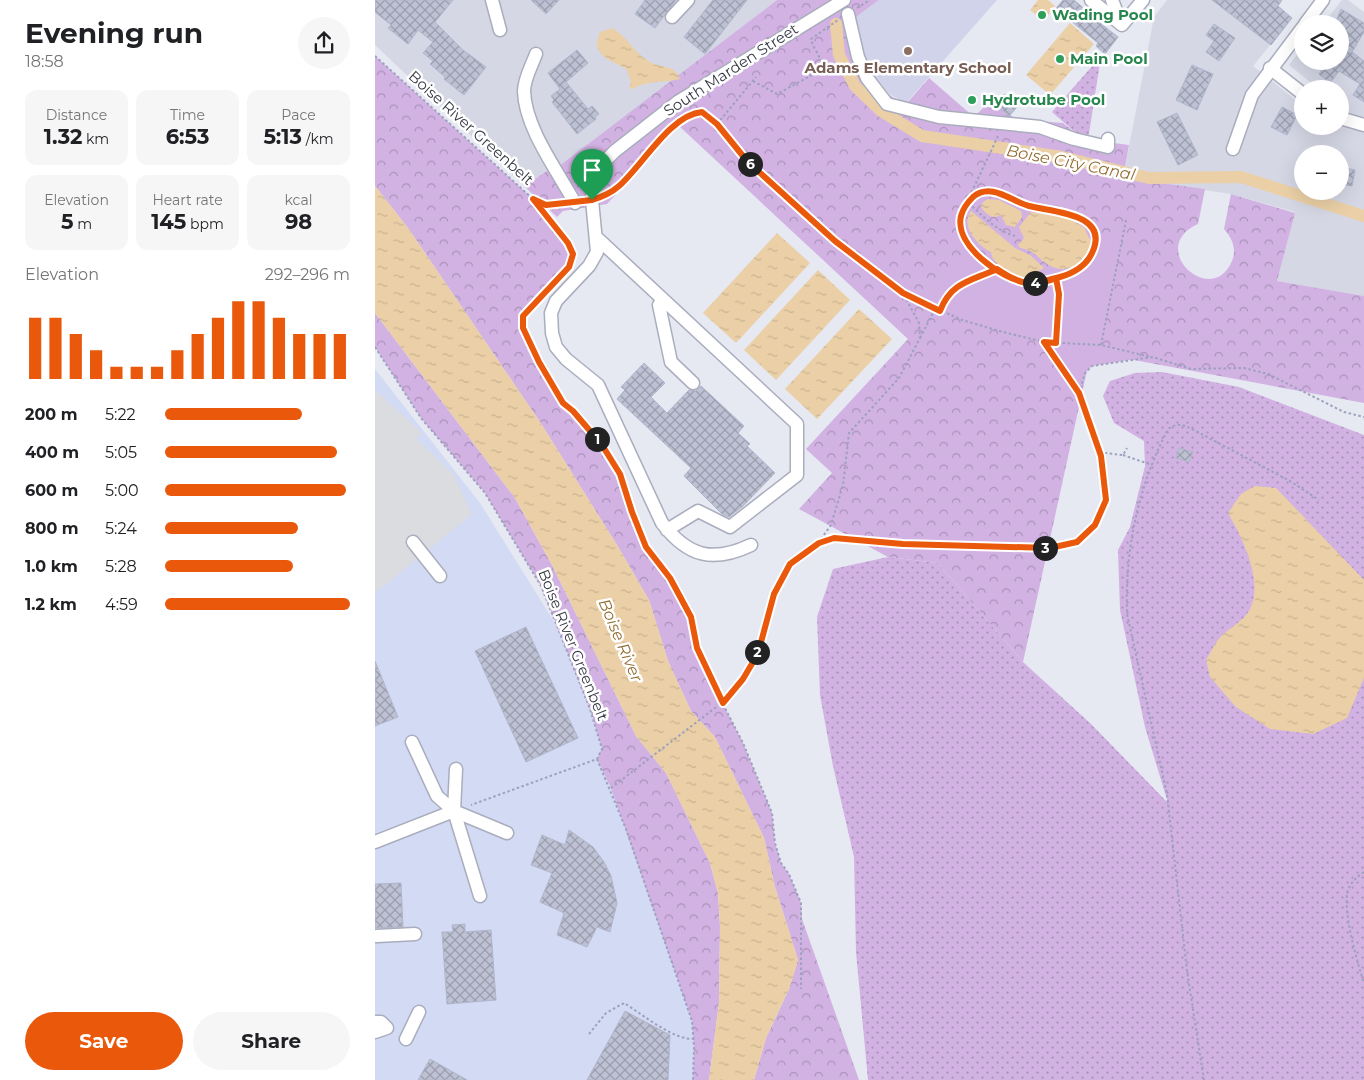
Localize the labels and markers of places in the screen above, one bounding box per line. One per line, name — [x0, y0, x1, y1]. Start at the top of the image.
place label: Wading Pool — [1052, 5, 1153, 24]
marker: Wading Pool — [1036, 9, 1048, 21]
marker: Adams Elementary School — [902, 45, 914, 57]
place label: Main Pool — [1070, 49, 1148, 68]
marker: Main Pool — [1054, 53, 1066, 65]
place label: Adams Elementary School — [804, 58, 1011, 77]
place label: Hydrotube Pool — [982, 90, 1105, 109]
marker: Hydrotube Pool — [966, 94, 978, 106]
pin — [571, 149, 613, 200]
pin: 6 — [737, 152, 763, 176]
pin: 4 — [1023, 270, 1047, 296]
pin: 1 — [585, 426, 609, 452]
pin: 3 — [1033, 536, 1057, 560]
pin: 2 — [745, 640, 769, 664]

